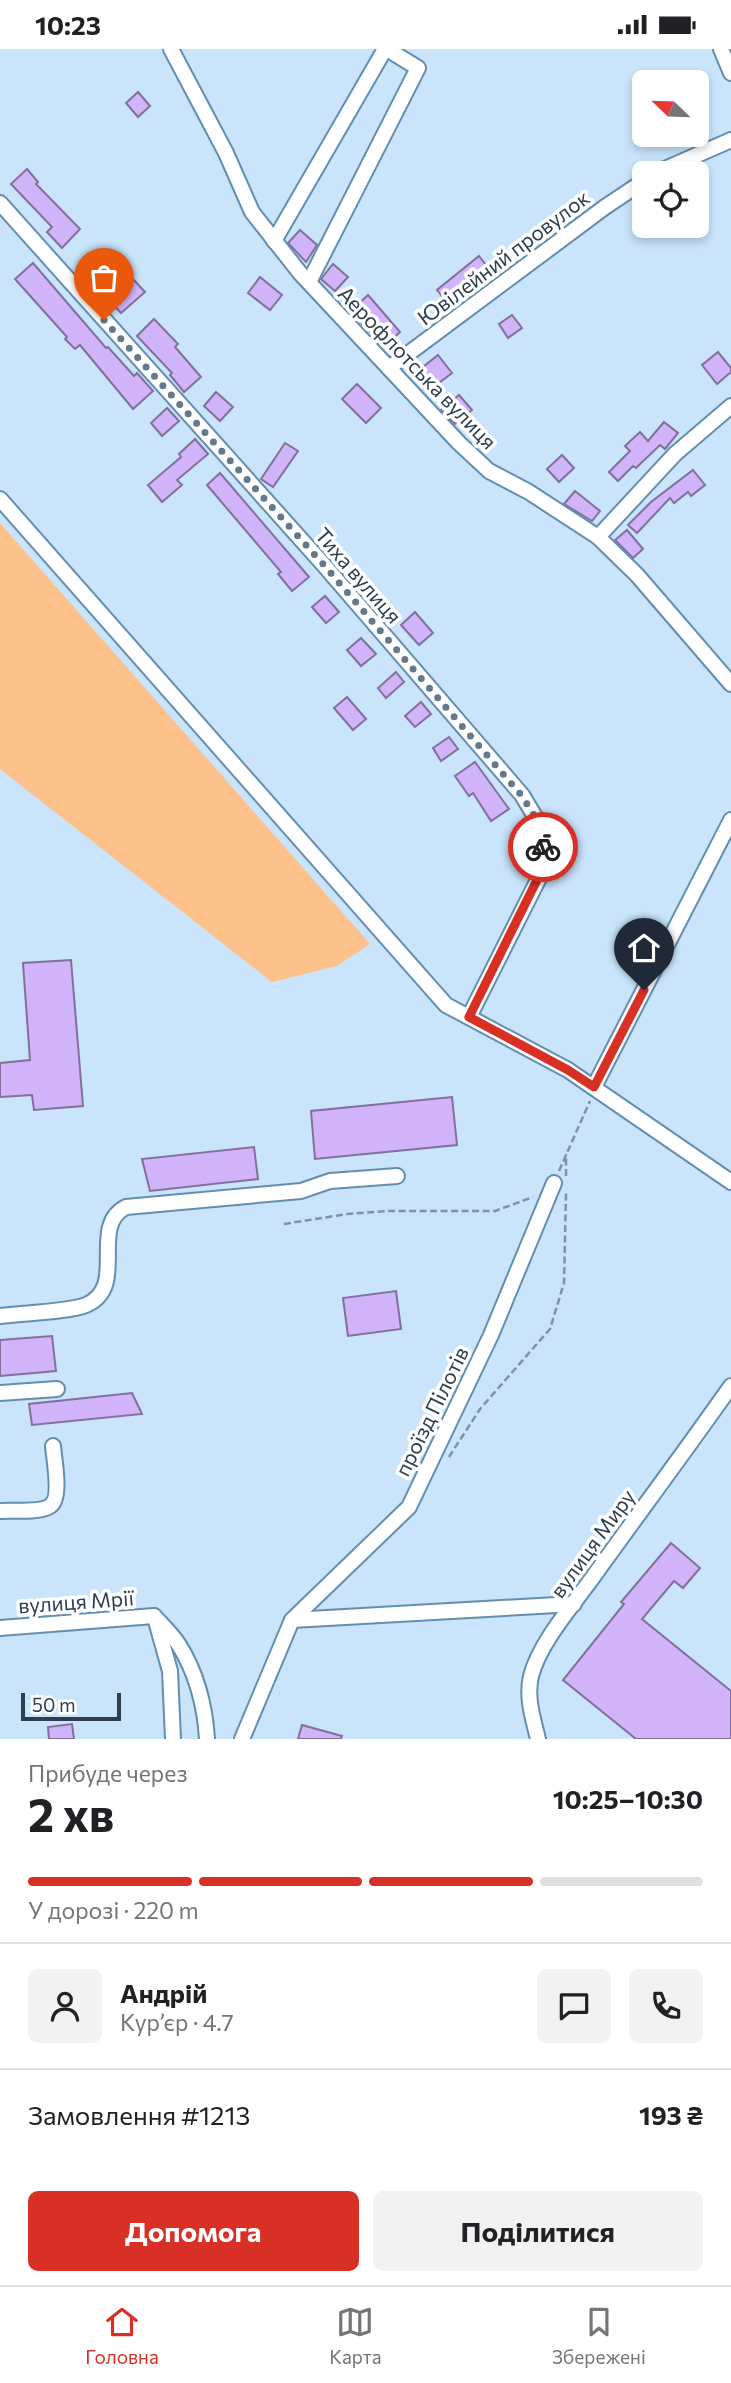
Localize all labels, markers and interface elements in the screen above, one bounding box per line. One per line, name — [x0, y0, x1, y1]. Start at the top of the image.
text: 10:23 — [35, 9, 101, 40]
north arrow — [632, 70, 709, 147]
map controls — [632, 70, 709, 238]
button: locate — [632, 161, 709, 238]
street label: Ювілейний провулок — [412, 184, 594, 330]
pin — [74, 248, 134, 320]
icon: bag — [85, 259, 123, 297]
street label: Аерофлотська вулиця — [334, 280, 502, 454]
street label: Тиха вулиця — [311, 522, 407, 628]
courier — [508, 812, 578, 882]
icon: bike — [524, 828, 562, 866]
pin — [614, 918, 674, 990]
icon: home — [625, 929, 663, 967]
street label: проїзд Пілотів — [389, 1342, 473, 1480]
street label: вулиця Миру — [544, 1484, 640, 1602]
street label: вулиця Мрії — [17, 1584, 135, 1618]
scale bar — [21, 1690, 121, 1722]
text: 50 m — [32, 1693, 76, 1716]
text: Прибуде через — [28, 1759, 188, 1787]
text: 10:25–10:30 — [553, 1783, 703, 1814]
text: 2 хв — [28, 1785, 114, 1841]
text: У дорозі · 220 m — [28, 1896, 199, 1924]
button: person — [28, 1969, 102, 2043]
button: chat — [537, 1969, 611, 2043]
button: phone — [629, 1969, 703, 2043]
text: Андрій — [120, 1977, 207, 2008]
text: Кур’єр · 4.7 — [120, 2008, 234, 2036]
text: Замовлення #1213 — [28, 2099, 250, 2130]
text: 193 ₴ — [639, 2099, 703, 2130]
button: Допомога — [28, 2191, 359, 2271]
button: Поділитися — [373, 2191, 703, 2271]
tab: Головна — [85, 2303, 159, 2368]
tab: Карта — [329, 2303, 382, 2368]
tab: Збережені — [552, 2303, 646, 2368]

